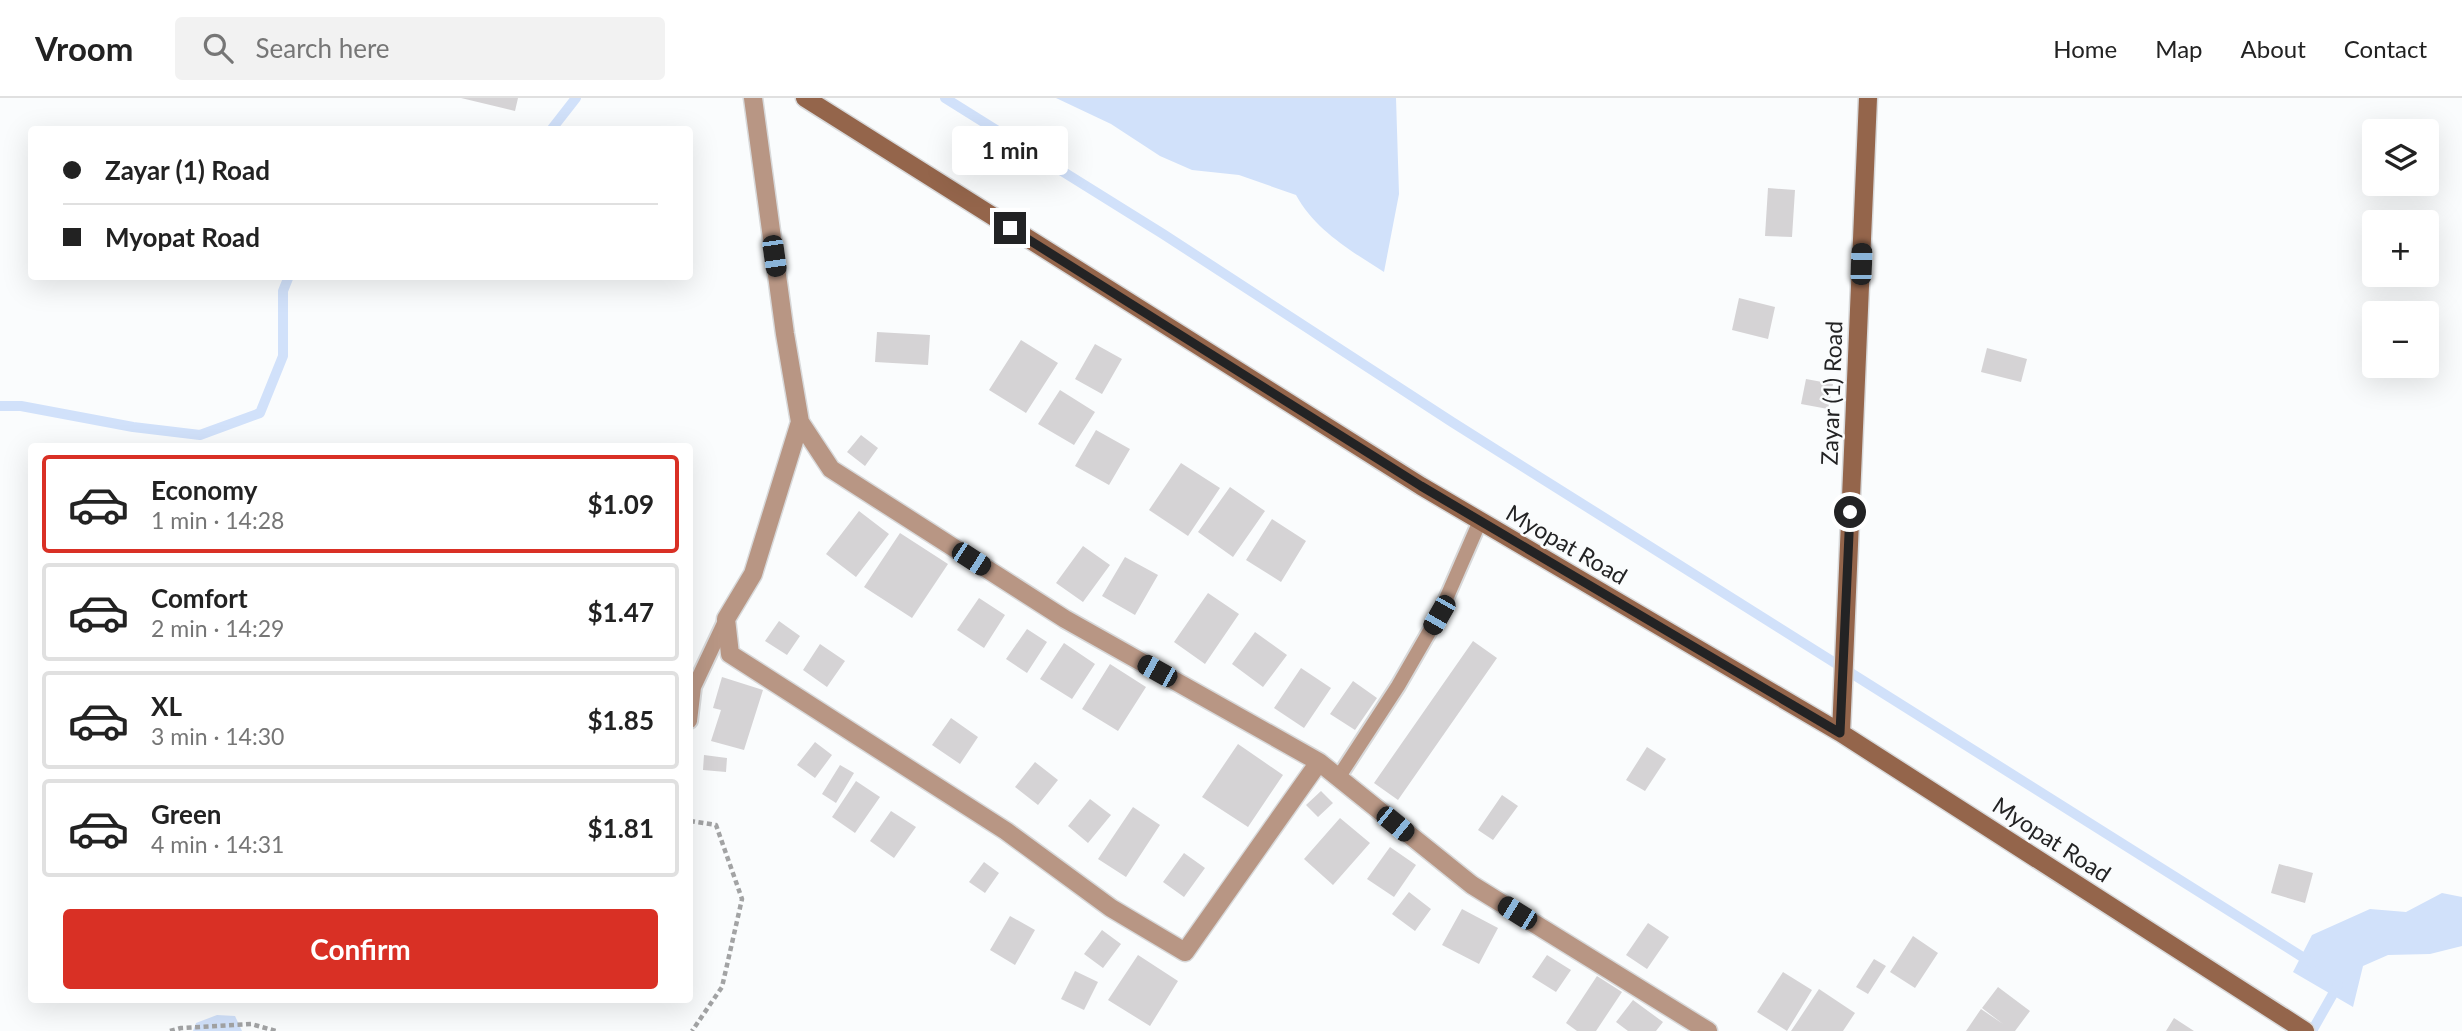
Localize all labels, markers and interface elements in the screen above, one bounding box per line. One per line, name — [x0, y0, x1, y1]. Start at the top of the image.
search box — [175, 17, 665, 80]
text: Vroom — [35, 28, 133, 68]
icon: search — [199, 29, 237, 67]
text: Search here — [255, 32, 390, 64]
text: Home — [2053, 34, 2117, 63]
text: Map — [2155, 34, 2203, 63]
text: About — [2241, 34, 2306, 63]
text: Contact — [2344, 34, 2427, 63]
map controls — [2362, 119, 2439, 378]
button: layers — [2362, 119, 2439, 196]
callout: 1 min — [952, 127, 1068, 176]
text: 1 min — [981, 136, 1039, 164]
text: Zayar (1) Road — [105, 154, 270, 186]
button: + — [2362, 210, 2439, 287]
route end — [994, 212, 1026, 244]
text: Myopat Road — [105, 221, 260, 253]
car — [761, 234, 788, 278]
car — [1850, 243, 1873, 285]
button: − — [2362, 301, 2439, 378]
street label: Zayar (1) Road — [1814, 320, 1848, 466]
icon: car — [67, 473, 130, 536]
text: Economy — [151, 474, 257, 506]
text: $1.09 — [588, 488, 654, 520]
route start — [1834, 496, 1866, 528]
street label: Myopat Road — [1502, 498, 1632, 590]
text: 1 min · 14:28 — [151, 506, 284, 534]
car — [948, 539, 995, 579]
icon: car — [67, 581, 130, 644]
text: Comfort — [151, 582, 248, 614]
car — [1420, 592, 1459, 638]
text: $1.47 — [588, 596, 654, 628]
text: 2 min · 14:29 — [151, 614, 284, 642]
car — [1134, 652, 1181, 690]
icon: car — [67, 689, 130, 752]
text: XL — [151, 690, 182, 722]
text: $1.85 — [588, 704, 654, 736]
text: 3 min · 14:30 — [151, 722, 284, 750]
street label: Myopat Road — [1988, 790, 2116, 888]
icon: car — [67, 797, 130, 860]
text: Green — [151, 798, 221, 830]
car — [1373, 803, 1418, 845]
text: $1.81 — [588, 812, 654, 844]
text: 4 min · 14:31 — [151, 830, 284, 858]
car — [1494, 893, 1541, 933]
button: Confirm — [63, 909, 658, 989]

